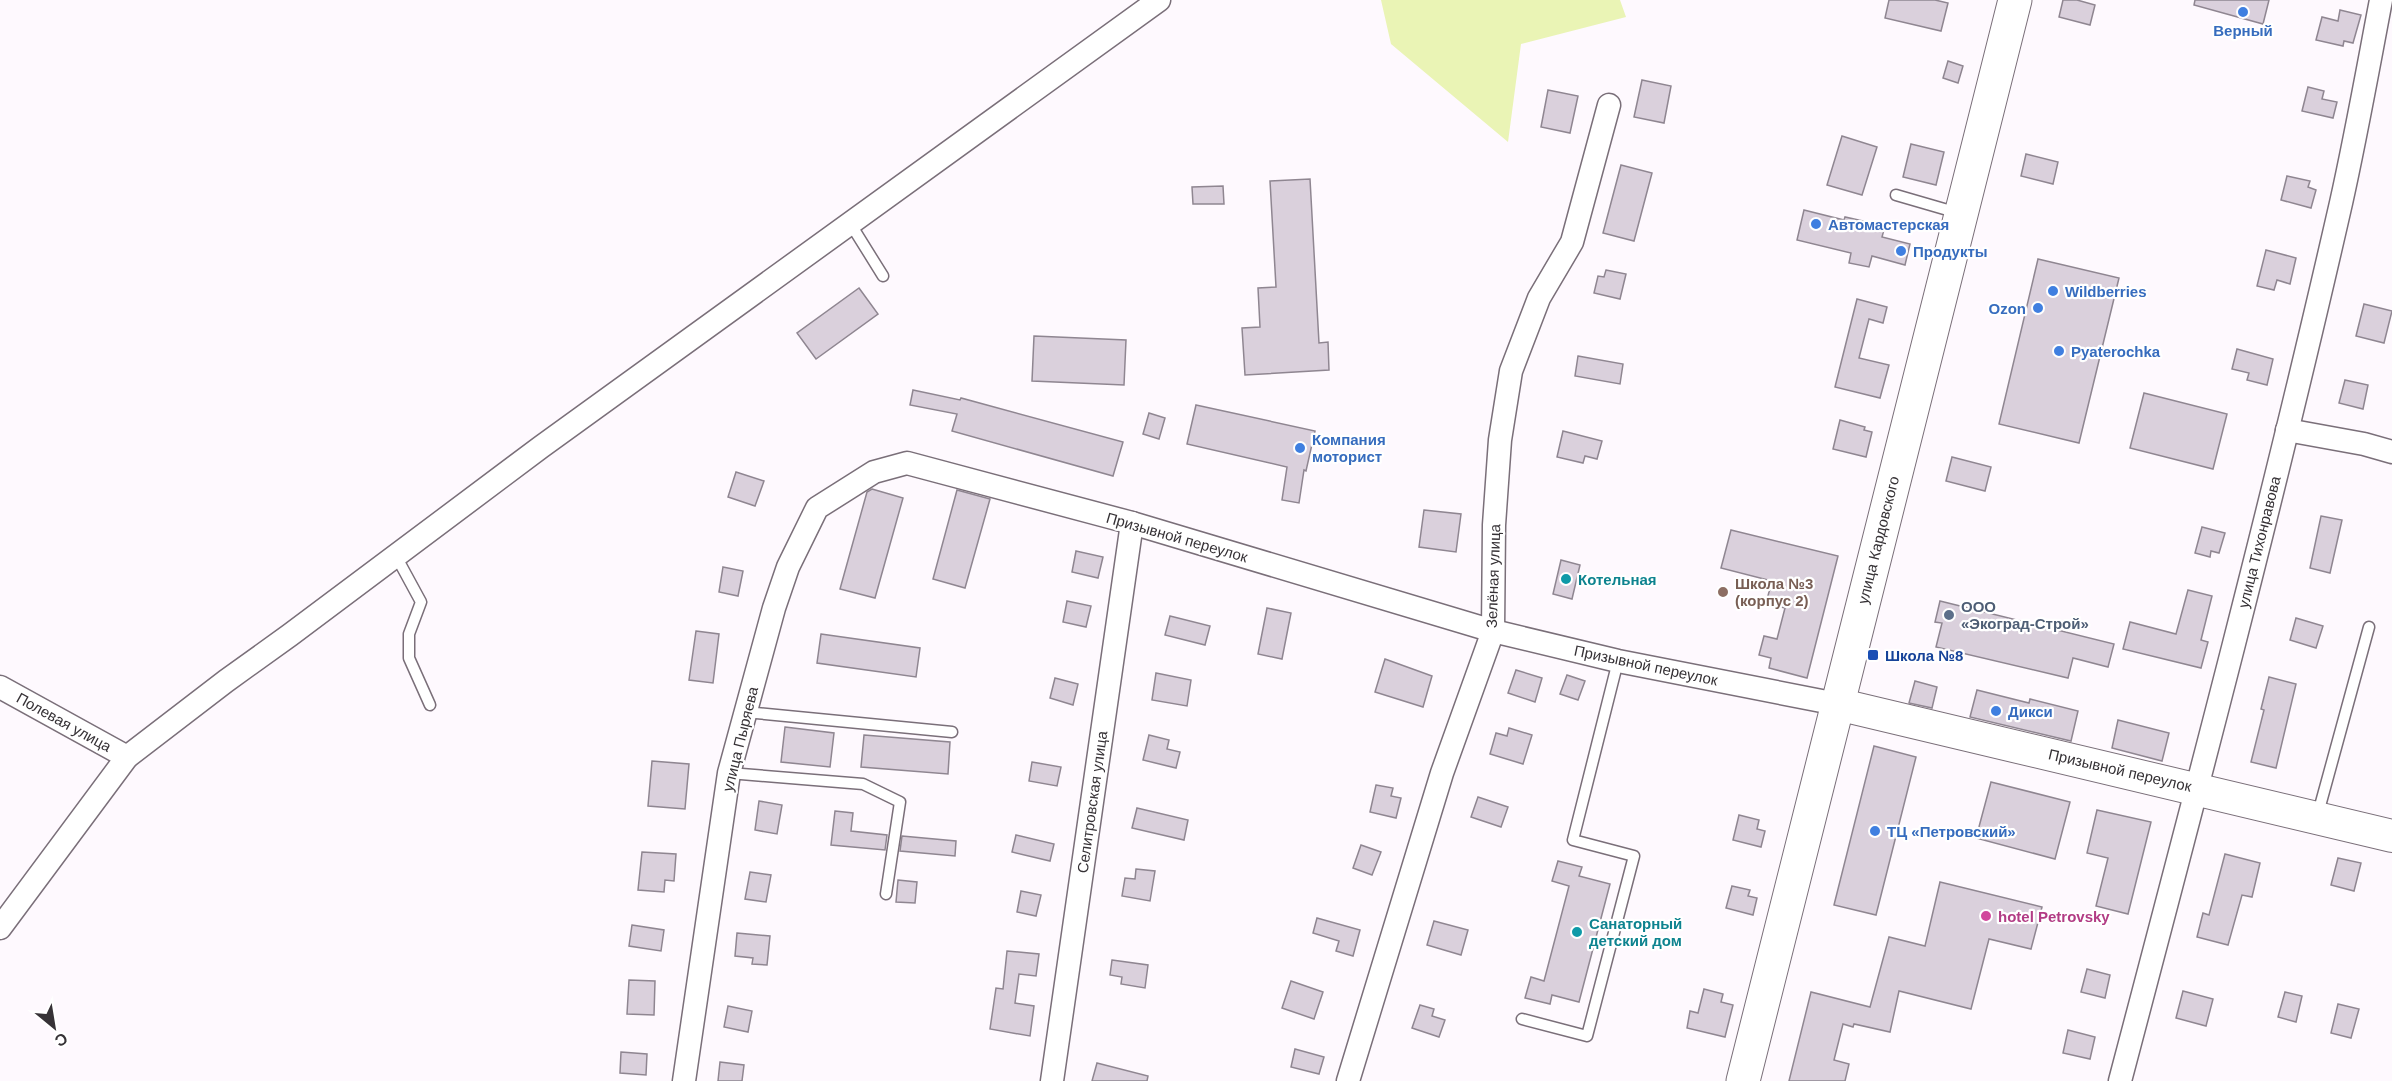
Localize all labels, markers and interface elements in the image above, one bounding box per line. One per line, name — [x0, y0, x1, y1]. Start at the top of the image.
marker: Верный — [2236, 5, 2250, 19]
place label: Верный — [2213, 22, 2273, 39]
place label: Автомастерская — [1828, 216, 1949, 233]
marker: Автомастерская — [1809, 217, 1823, 231]
place label: Продукты — [1913, 243, 1988, 260]
marker: Продукты — [1894, 244, 1908, 258]
place label: Wildberries — [2065, 283, 2147, 300]
marker: Wildberries — [2046, 284, 2060, 298]
place label: Ozon — [1989, 300, 2026, 317]
marker: Ozon — [2031, 301, 2045, 315]
place label: Pyaterochka — [2071, 343, 2161, 360]
marker: Pyaterochka — [2052, 344, 2066, 358]
place label: Компания моторист — [1312, 431, 1386, 465]
marker: Компания моторист — [1293, 441, 1307, 455]
street label: улица Кардовского — [1854, 474, 1902, 606]
street label: улица Тихонравова — [2234, 474, 2284, 610]
street label: Призывной переулок — [1104, 509, 1250, 565]
street label: Зелёная улица — [1483, 523, 1503, 628]
place label: Котельная — [1578, 571, 1657, 588]
marker: Котельная — [1559, 572, 1573, 586]
place label: Школа №3 (корпус 2) — [1735, 575, 1813, 609]
marker: Школа №3 (корпус 2) — [1716, 585, 1730, 599]
place label: ООО «Экоград-Строй» — [1961, 598, 2089, 632]
marker: ООО «Экоград-Строй» — [1942, 608, 1956, 622]
street label: Призывной переулок — [1573, 641, 1720, 689]
place label: Школа №8 — [1885, 647, 1963, 664]
marker: Школа №8 — [1866, 648, 1880, 662]
street label: улица Пыряева — [719, 684, 761, 793]
street label: Полевая улица — [14, 689, 115, 755]
place label: Дикси — [2008, 703, 2053, 720]
marker: Дикси — [1989, 704, 2003, 718]
street label: Селитровская улица — [1074, 729, 1110, 874]
street label: Призывной переулок — [2047, 745, 2194, 795]
place label: ТЦ «Петровский» — [1887, 823, 2016, 840]
marker: ТЦ «Петровский» — [1868, 824, 1882, 838]
place label: hotel Petrovsky — [1998, 908, 2110, 925]
marker: hotel Petrovsky — [1979, 909, 1993, 923]
place label: Санаторный детский дом — [1589, 915, 1682, 949]
marker: Санаторный детский дом — [1570, 925, 1584, 939]
north arrow — [24, 997, 84, 1057]
text: С — [52, 1029, 71, 1050]

